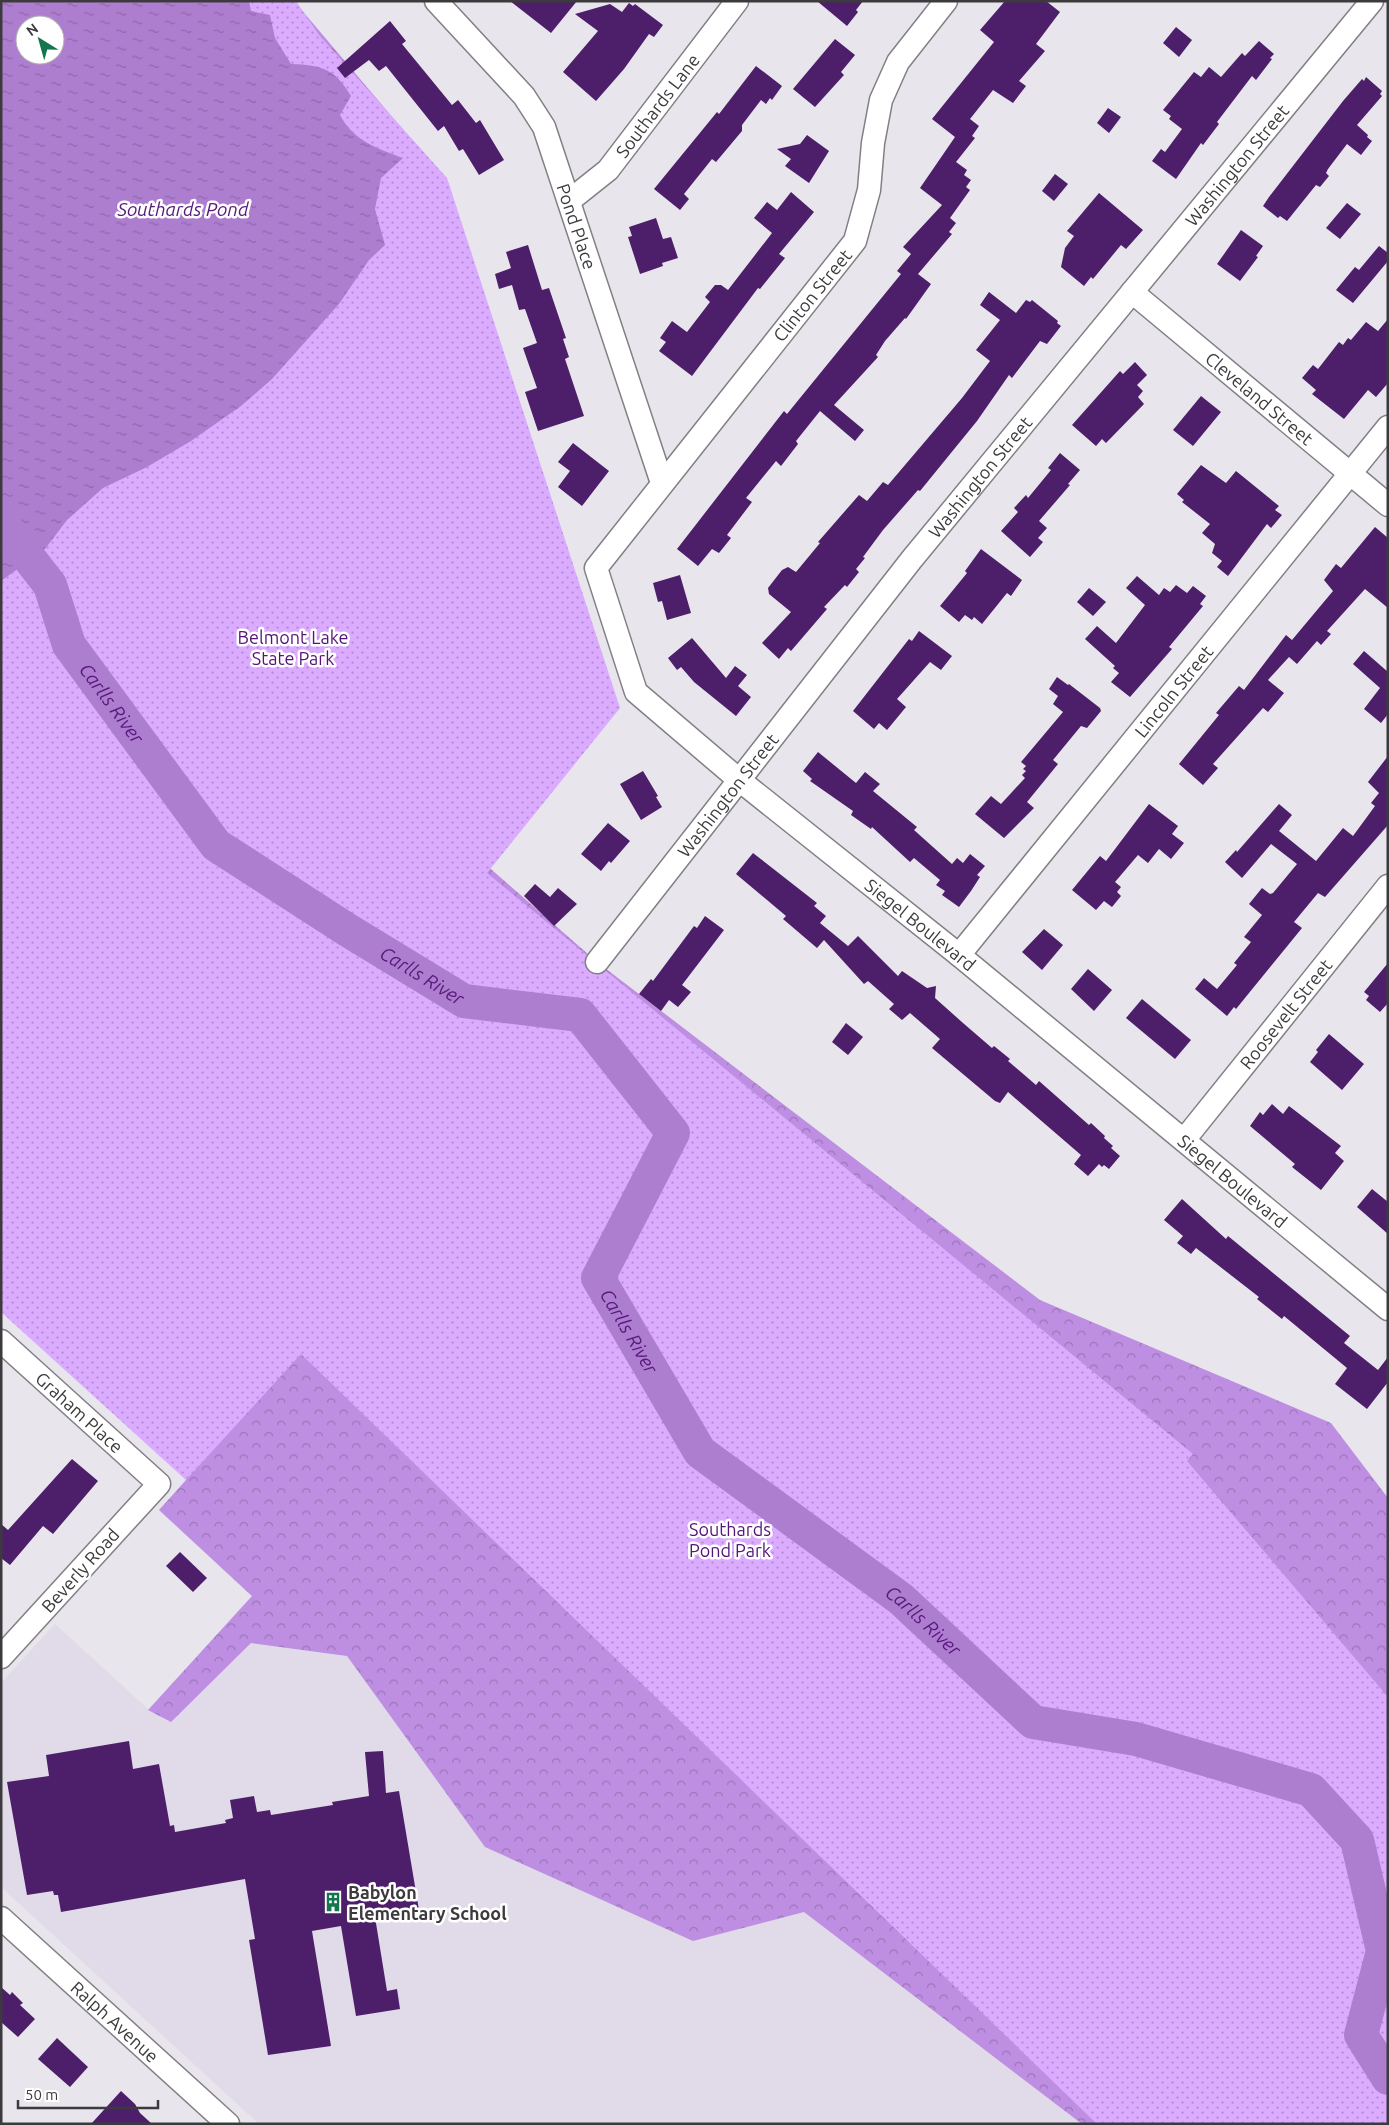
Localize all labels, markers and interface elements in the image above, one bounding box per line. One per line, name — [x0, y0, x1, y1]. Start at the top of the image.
north arrow — [15, 15, 65, 65]
text: N — [23, 20, 41, 39]
street label: Southards Lane — [611, 50, 703, 161]
street label: Washington Street — [1181, 101, 1292, 230]
street label: Pond Place — [553, 181, 600, 272]
water label: Southards Pond — [116, 198, 250, 220]
street label: Clinton Street — [769, 245, 855, 345]
street label: Cleveland Street — [1202, 348, 1317, 449]
street label: Washington Street — [924, 412, 1035, 541]
park label: Belmont Lake State Park — [238, 627, 348, 668]
street label: Lincoln Street — [1130, 641, 1217, 741]
water label: Carlls River — [75, 659, 149, 748]
street label: Washington Street — [673, 729, 782, 861]
street label: Siegel Boulevard — [862, 875, 980, 975]
water label: Carlls River — [376, 942, 469, 1010]
street label: Roosevelt Street — [1235, 955, 1335, 1073]
street label: Siegel Boulevard — [1174, 1130, 1291, 1232]
water label: Carlls River — [596, 1285, 663, 1378]
street label: Graham Place — [32, 1368, 127, 1457]
park label: Southards Pond Park — [689, 1519, 771, 1560]
street label: Beverly Road — [37, 1524, 123, 1616]
water label: Carlls River — [881, 1581, 966, 1661]
place label: Babylon Elementary School — [348, 1882, 507, 1923]
building icon: Babylon Elementary School — [322, 1891, 344, 1913]
street label: Ralph Avenue — [67, 1977, 163, 2066]
scale bar — [18, 2078, 158, 2110]
text: 50 m — [25, 2086, 58, 2103]

